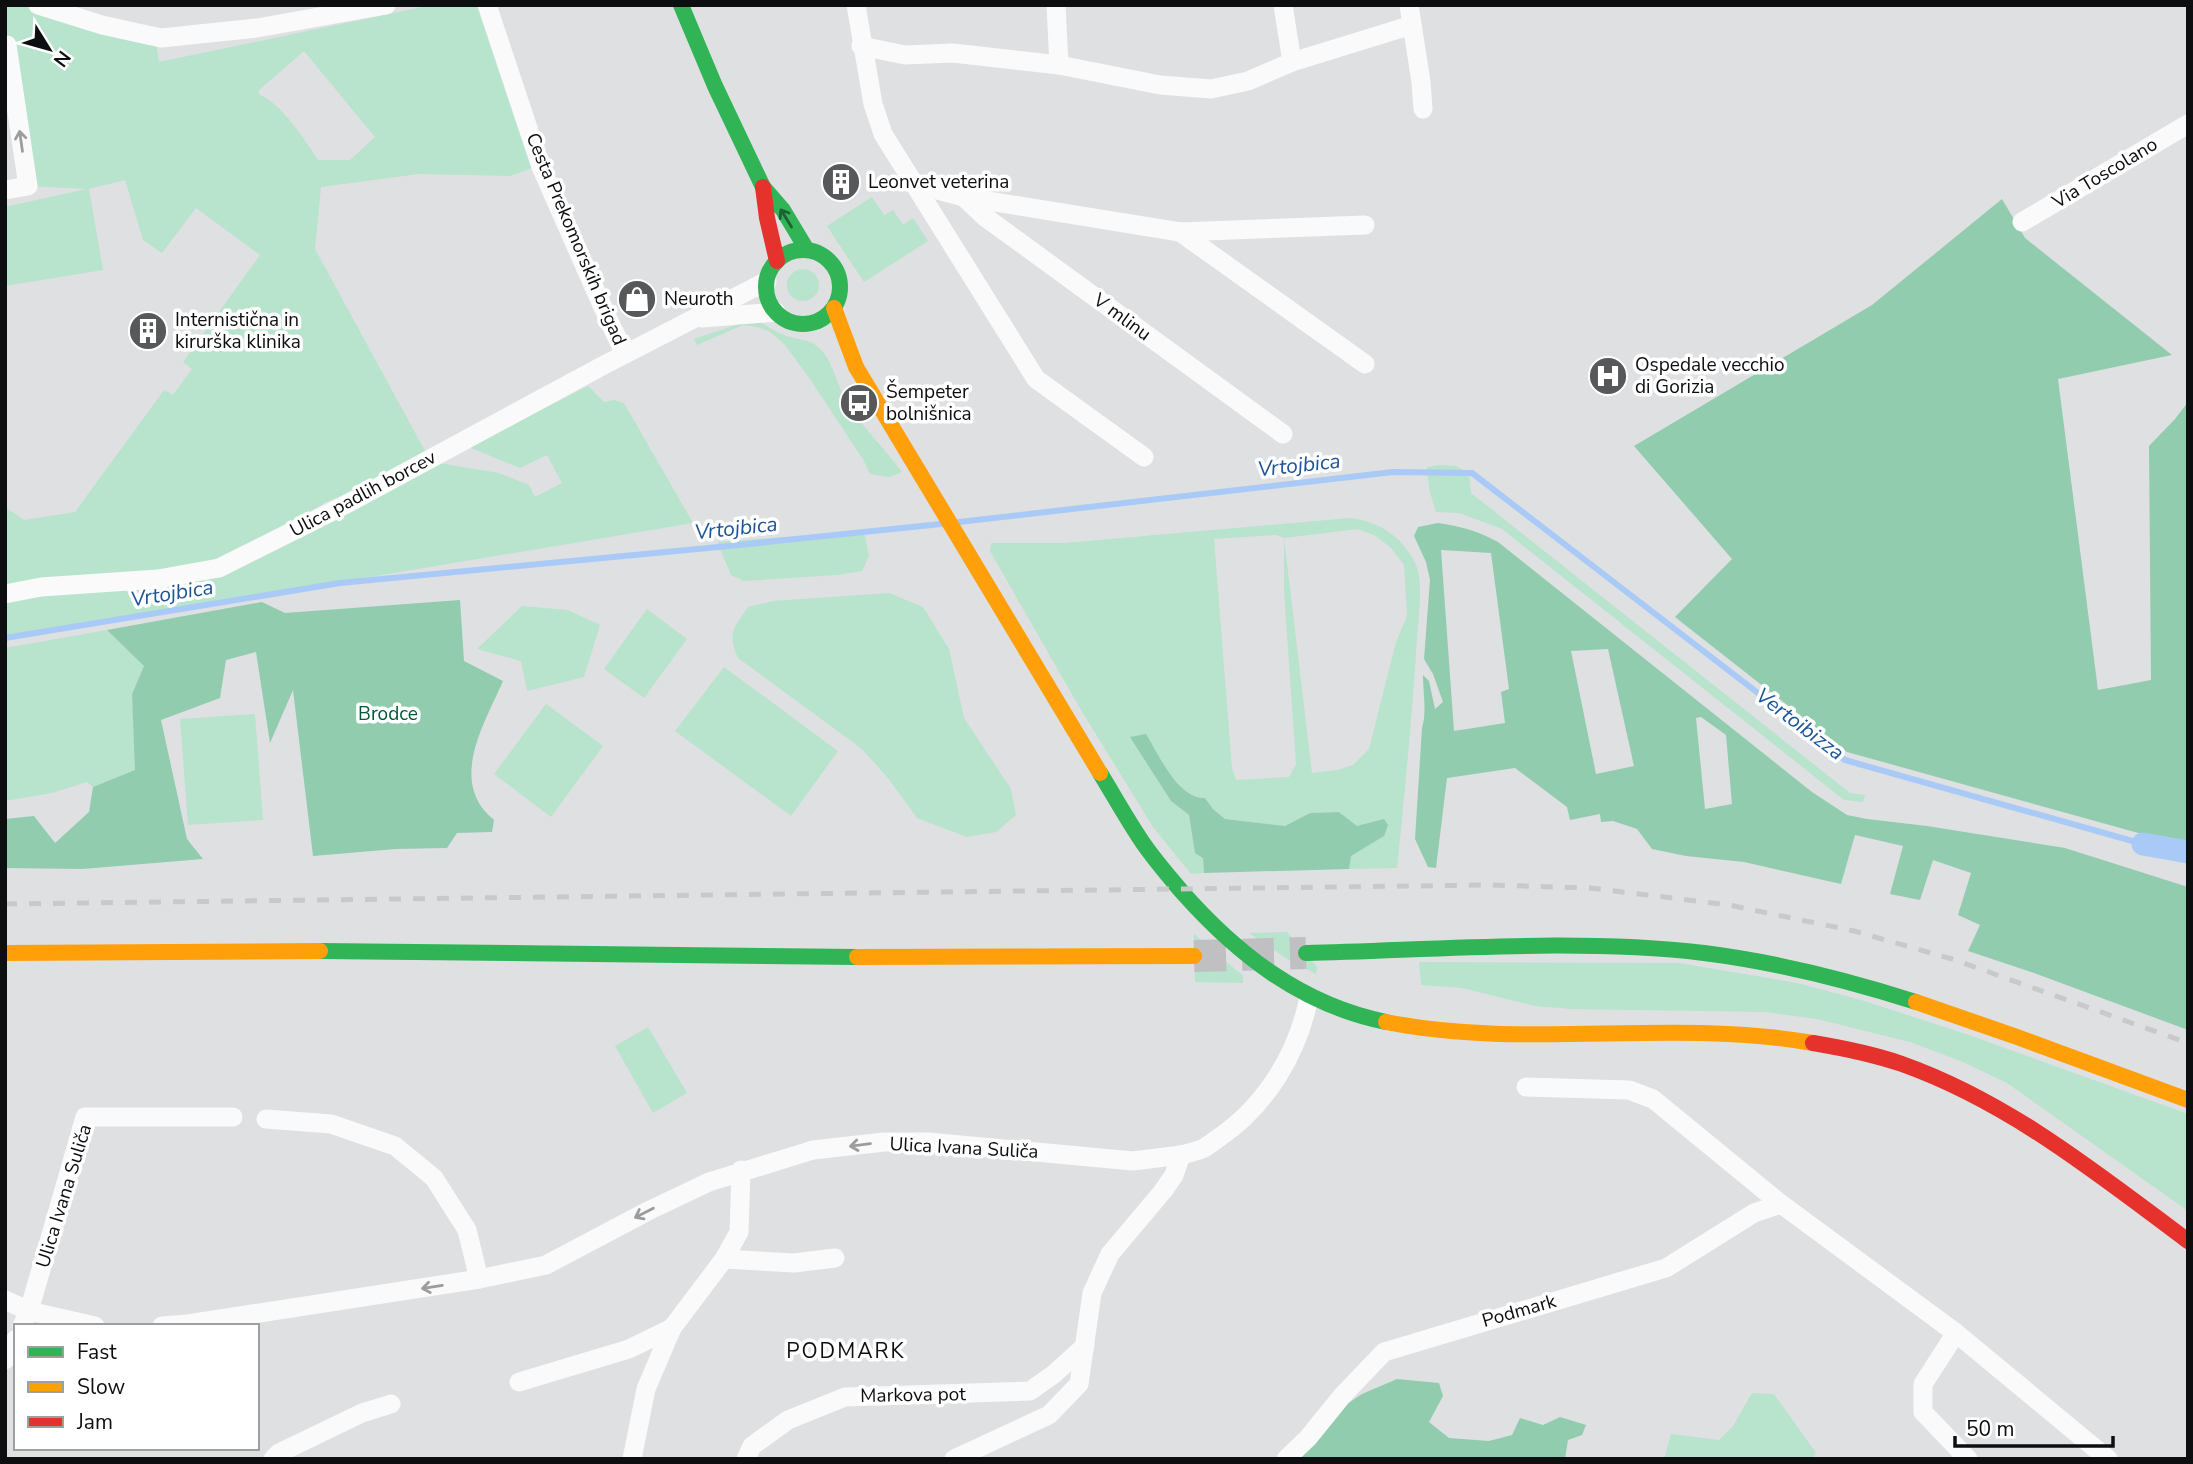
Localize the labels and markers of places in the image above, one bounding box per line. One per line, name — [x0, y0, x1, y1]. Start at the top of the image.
building icon: Leonvet veterina — [820, 161, 862, 203]
place label: Leonvet veterina — [868, 169, 1009, 195]
shop icon: Neuroth — [616, 278, 658, 320]
place label: Neuroth — [664, 286, 733, 312]
place label: Internistična in kirurška klinika — [175, 307, 301, 355]
building icon: Internistična in kirurška klinika — [127, 310, 169, 352]
place label: Ospedale vecchio di Gorizia — [1635, 352, 1785, 400]
hospital icon: Ospedale vecchio di Gorizia — [1587, 355, 1629, 397]
place label: Šempeter bolnišnica — [886, 379, 972, 427]
bus stop icon: Šempeter bolnišnica — [838, 382, 880, 424]

